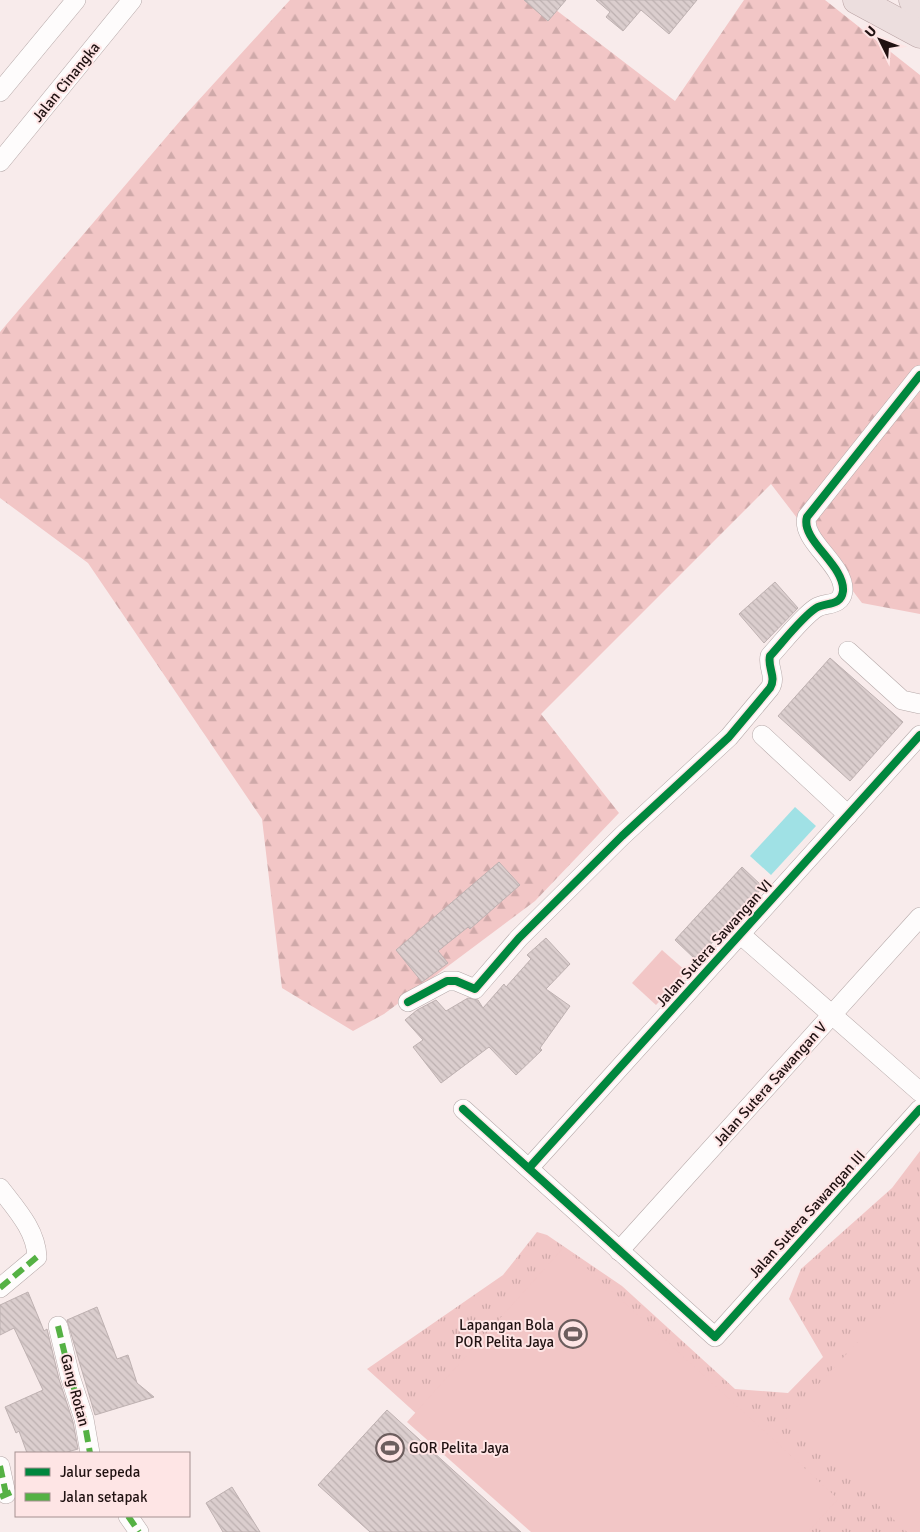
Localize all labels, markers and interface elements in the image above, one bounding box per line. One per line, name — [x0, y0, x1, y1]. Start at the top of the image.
north arrow — [855, 15, 905, 65]
text: U — [861, 22, 880, 41]
street label: Jalan Cinangka — [28, 38, 104, 126]
street label: Jalan Sutera Sawangan VI — [652, 876, 776, 1010]
street label: Jalan Sutera Sawangan V — [710, 1018, 831, 1150]
street label: Jalan Sutera Sawangan III — [745, 1147, 869, 1281]
place label: Lapangan Bola POR Pelita Jaya — [455, 1316, 554, 1351]
sports icon: Lapangan Bola POR Pelita Jaya — [558, 1319, 588, 1349]
street label: Gang Rotan — [57, 1352, 93, 1428]
sports icon: GOR Pelita Jaya — [375, 1433, 405, 1463]
place label: GOR Pelita Jaya — [409, 1439, 509, 1457]
legend — [15, 1452, 190, 1517]
text: Jalur sepeda — [60, 1463, 140, 1481]
text: Jalan setapak — [60, 1488, 148, 1506]

